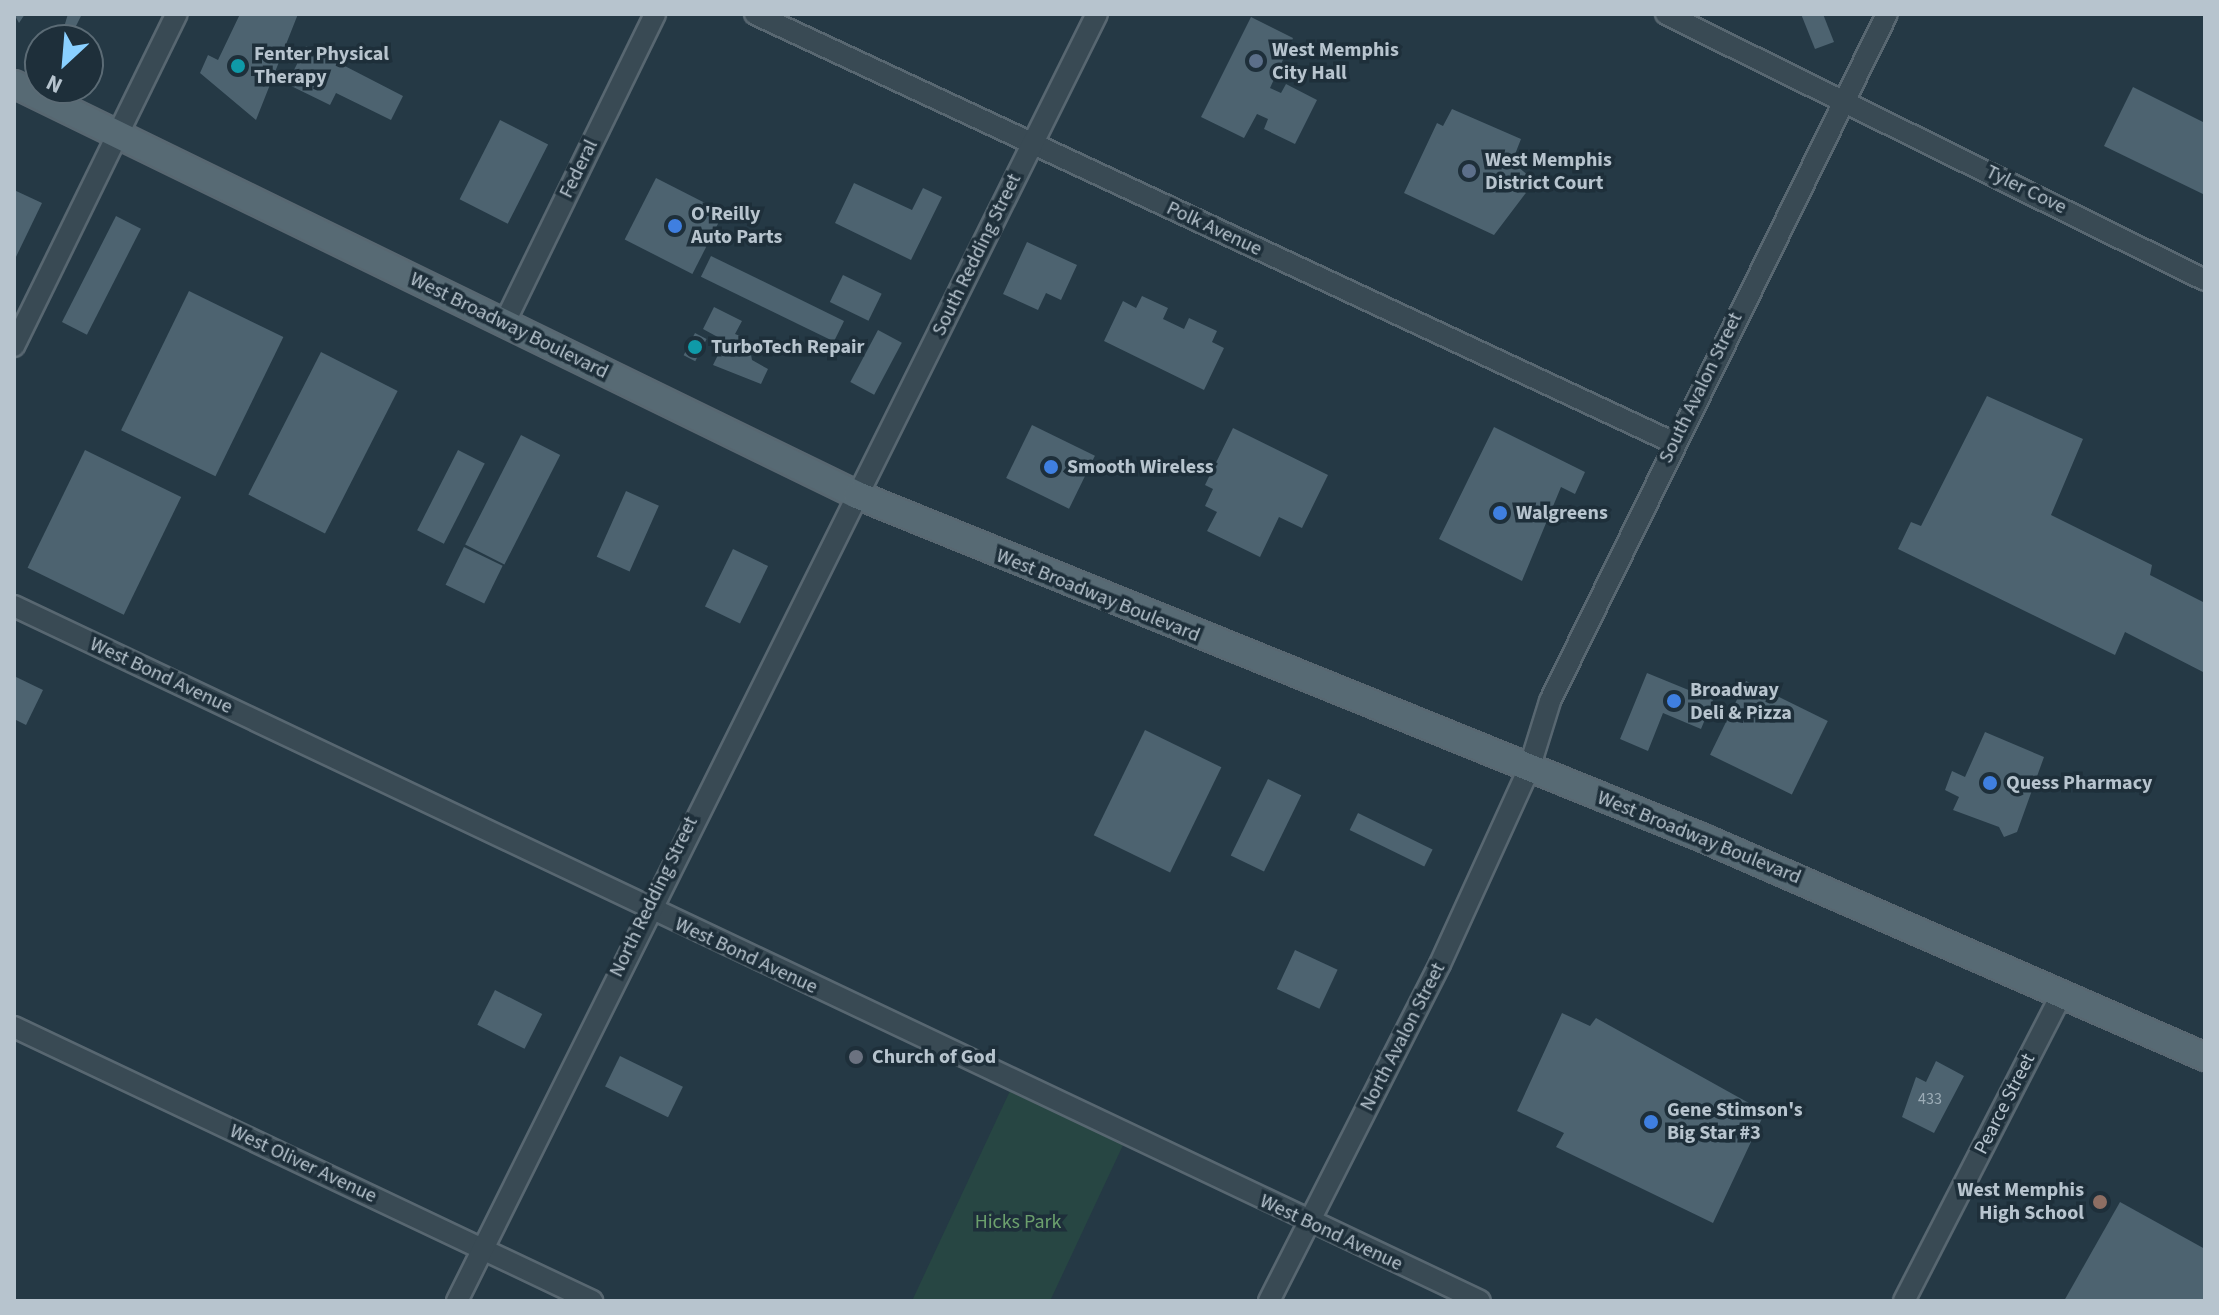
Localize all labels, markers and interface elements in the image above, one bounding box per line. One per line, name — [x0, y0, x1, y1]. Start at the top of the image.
north arrow — [24, 24, 104, 104]
place label: West Memphis City Hall — [1272, 38, 1399, 85]
place label: Fenter Physical Therapy — [254, 42, 389, 89]
marker: West Memphis City Hall — [1247, 52, 1265, 70]
marker: Fenter Physical Therapy — [229, 57, 247, 75]
text: N — [41, 66, 68, 101]
street label: Federal — [555, 136, 603, 202]
place label: West Memphis District Court — [1485, 148, 1612, 195]
street label: Tyler Cove — [1982, 160, 2070, 220]
marker: West Memphis District Court — [1460, 162, 1478, 180]
street label: South Redding Street — [927, 170, 1027, 340]
street label: Polk Avenue — [1163, 197, 1265, 261]
place label: O'Reilly Auto Parts — [691, 202, 782, 249]
marker: O'Reilly Auto Parts — [666, 217, 684, 235]
street label: West Broadway Boulevard — [406, 268, 612, 384]
street label: South Avalon Street — [1654, 309, 1748, 467]
place label: TurboTech Repair — [711, 335, 864, 359]
marker: TurboTech Repair — [686, 338, 704, 356]
place label: Smooth Wireless — [1067, 455, 1214, 479]
marker: Smooth Wireless — [1042, 458, 1060, 476]
place label: Walgreens — [1516, 501, 1608, 525]
marker: Walgreens — [1491, 504, 1509, 522]
street label: West Broadway Boulevard — [993, 544, 1203, 648]
street label: West Bond Avenue — [86, 632, 236, 720]
place label: Broadway Deli & Pizza — [1690, 678, 1792, 725]
marker: Broadway Deli & Pizza — [1665, 692, 1683, 710]
place label: Quess Pharmacy — [2006, 771, 2152, 795]
marker: Quess Pharmacy — [1981, 774, 1999, 792]
street label: West Broadway Boulevard — [1594, 786, 1804, 890]
street label: North Redding Street — [605, 813, 703, 981]
street label: West Bond Avenue — [671, 912, 821, 1000]
street label: North Avalon Street — [1355, 959, 1451, 1115]
place label: Church of God — [872, 1045, 996, 1069]
marker: Church of God — [847, 1048, 865, 1066]
street label: Pearce Street — [1969, 1050, 2041, 1158]
house number: 433 — [1918, 1089, 1942, 1109]
place label: Gene Stimson's Big Star #3 — [1667, 1098, 1803, 1145]
marker: Gene Stimson's Big Star #3 — [1642, 1113, 1660, 1131]
street label: West Oliver Avenue — [226, 1119, 380, 1209]
place label: West Memphis High School — [1957, 1178, 2084, 1225]
street label: West Bond Avenue — [1256, 1189, 1406, 1277]
marker: West Memphis High School — [2091, 1193, 2109, 1211]
park label: Hicks Park — [975, 1210, 1061, 1234]

